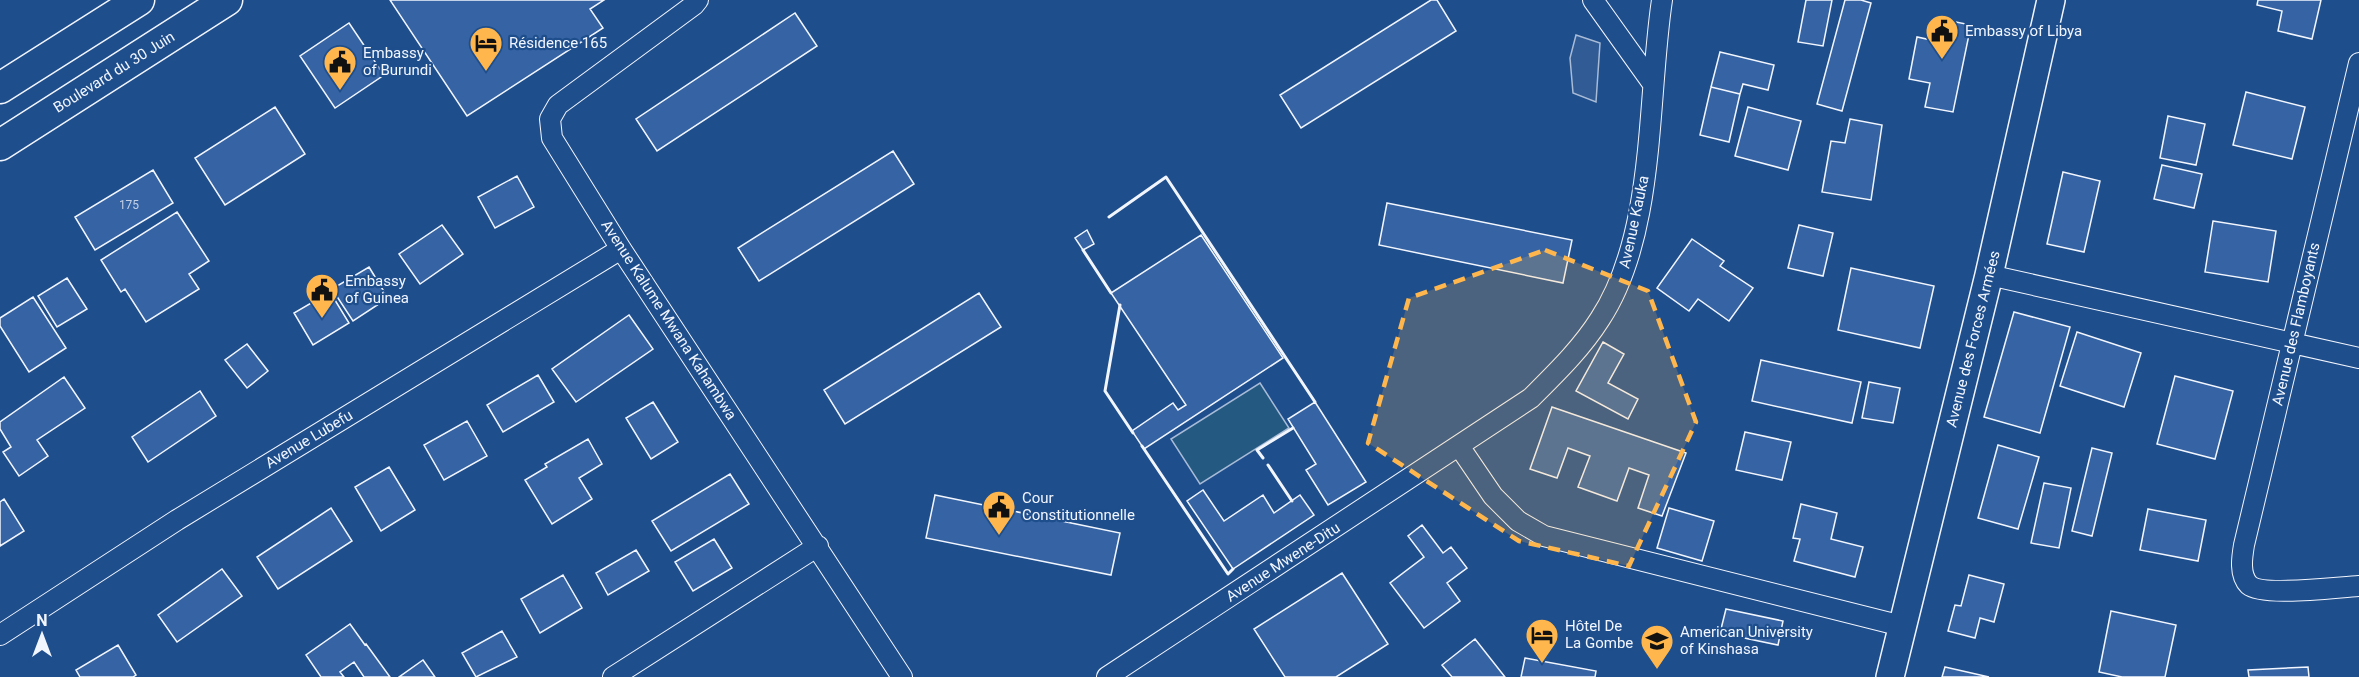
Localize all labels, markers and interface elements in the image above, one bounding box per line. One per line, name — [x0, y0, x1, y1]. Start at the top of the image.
public building icon: Embassy of Libya — [1924, 13, 1960, 60]
place label: Embassy of Libya — [1965, 22, 2082, 40]
hotel icon: Résidence 165 — [468, 25, 504, 72]
street label: Boulevard du 30 Juin — [50, 27, 178, 117]
place label: Résidence 165 — [509, 34, 607, 52]
public building icon: Embassy of Burundi — [322, 44, 358, 91]
place label: Embassy of Burundi — [363, 44, 432, 79]
street label: Avenue Kauka — [1615, 174, 1653, 270]
house number: 175 — [119, 198, 139, 212]
street label: Avenue Kalume Mwana Kahambwa — [598, 217, 740, 423]
street label: Avenue des Flamboyants — [2268, 241, 2324, 407]
street label: Avenue des Forces Armées — [1942, 249, 2004, 429]
public building icon: Embassy of Guinea — [304, 272, 340, 319]
place label: Embassy of Guinea — [345, 272, 409, 307]
street label: Avenue Lubefu — [262, 406, 356, 472]
public building icon: Cour Constitutionnelle — [981, 489, 1017, 536]
place label: Cour Constitutionnelle — [1022, 489, 1135, 524]
street label: Avenue Mwene-Ditu — [1223, 518, 1343, 606]
north arrow — [12, 605, 72, 665]
text: N — [36, 611, 48, 630]
hotel icon: Hôtel De La Gombe — [1524, 617, 1560, 664]
place label: Hôtel De La Gombe — [1565, 617, 1633, 652]
school or university icon: American University of Kinshasa — [1639, 623, 1675, 670]
place label: American University of Kinshasa — [1680, 623, 1813, 658]

